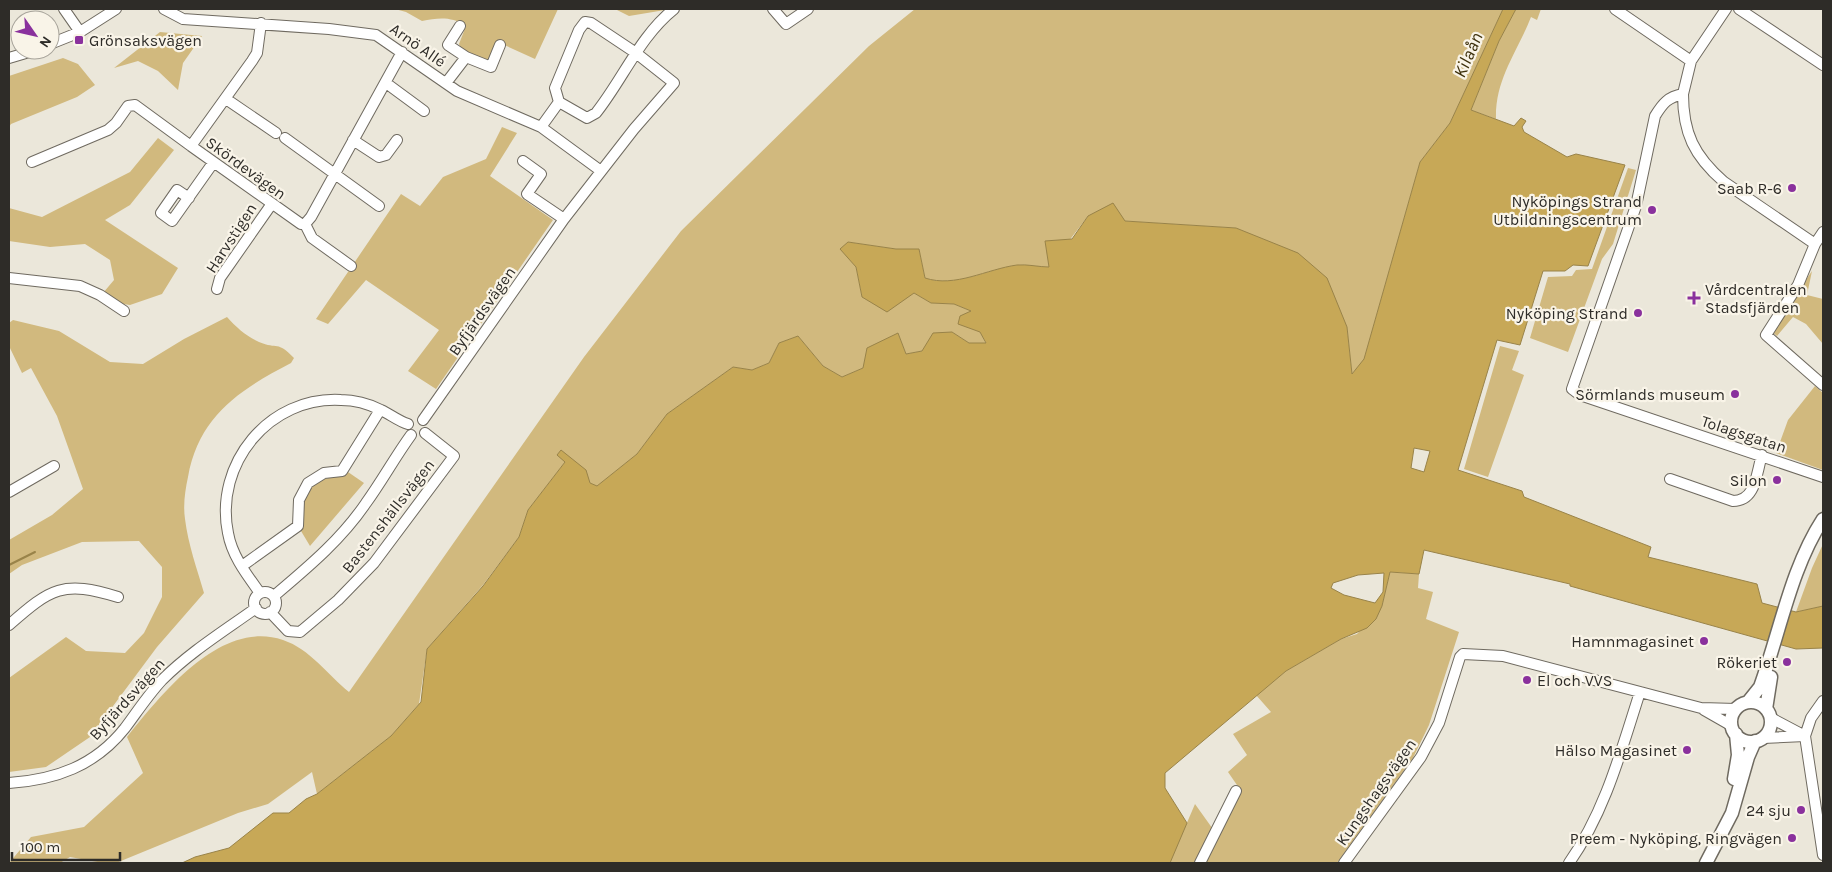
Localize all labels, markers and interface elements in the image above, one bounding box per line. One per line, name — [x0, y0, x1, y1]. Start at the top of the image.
north arrow — [10, 10, 60, 60]
street label: Arnö Allé — [387, 19, 449, 71]
water label: Kilaån — [1448, 29, 1488, 81]
place label: Grönsaksvägen — [89, 31, 202, 50]
text: N — [36, 33, 55, 51]
marker: Grönsaksvägen — [73, 34, 85, 46]
street label: Skördevägen — [202, 132, 290, 204]
place label: Saab R-6 — [1717, 179, 1782, 198]
marker: Saab R-6 — [1786, 182, 1798, 194]
place label: Nyköpings Strand Utbildningscentrum — [1493, 192, 1642, 229]
street label: Harvstigen — [201, 200, 261, 276]
marker: Nyköpings Strand Utbildningscentrum — [1646, 204, 1658, 216]
street label: Byfjärdsvägen — [444, 263, 520, 359]
place label: Vårdcentralen Stadsfjärden — [1705, 280, 1807, 317]
marker: Vårdcentralen Stadsfjärden — [1687, 291, 1701, 305]
place label: Nyköping Strand — [1506, 304, 1628, 323]
marker: Nyköping Strand — [1632, 307, 1644, 319]
place label: Sörmlands museum — [1575, 385, 1725, 404]
marker: Sörmlands museum — [1729, 388, 1741, 400]
street label: Tolagsgatan — [1699, 411, 1789, 457]
street label: Bastenshällsvägen — [338, 455, 438, 577]
place label: Silon — [1730, 471, 1767, 490]
marker: Silon — [1771, 474, 1783, 486]
place label: Hamnmagasinet — [1571, 632, 1694, 651]
marker: Hamnmagasinet — [1698, 635, 1710, 647]
place label: Rökeriet — [1716, 653, 1777, 672]
street label: Byfjärdsvägen — [85, 654, 169, 744]
marker: Rökeriet — [1781, 656, 1793, 668]
place label: El och VVS — [1537, 671, 1612, 690]
marker: El och VVS — [1521, 674, 1533, 686]
street label: Kungshagsvägen — [1332, 735, 1420, 849]
place label: Hälso Magasinet — [1555, 741, 1677, 760]
marker: Hälso Magasinet — [1681, 744, 1693, 756]
place label: 24 sju — [1746, 801, 1791, 820]
marker: 24 sju — [1795, 804, 1807, 816]
place label: Preem - Nyköping, Ringvägen — [1570, 829, 1782, 848]
scale bar — [12, 830, 120, 862]
marker: Preem - Nyköping, Ringvägen — [1786, 832, 1798, 844]
text: 100 m — [20, 838, 60, 856]

